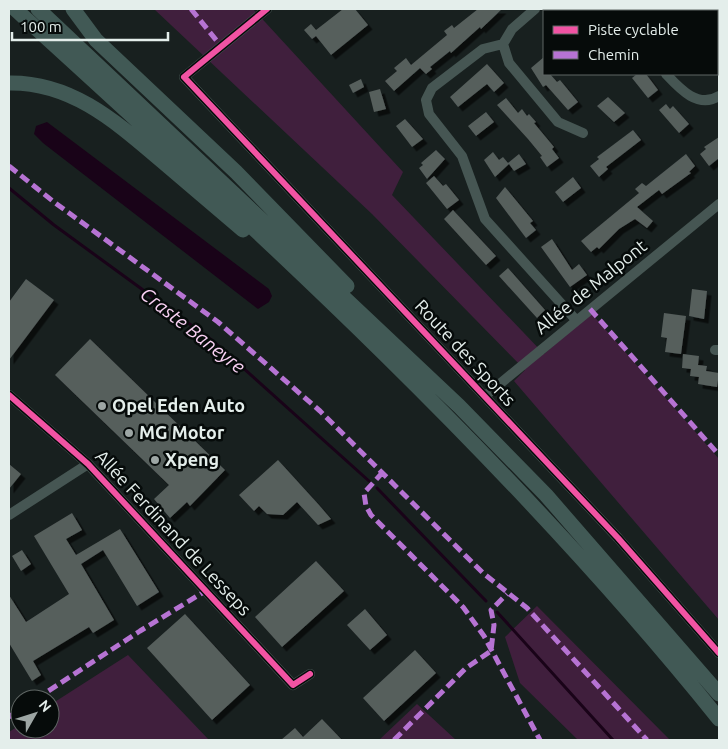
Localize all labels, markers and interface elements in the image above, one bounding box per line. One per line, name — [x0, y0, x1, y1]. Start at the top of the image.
scale bar — [12, 10, 169, 42]
legend — [543, 10, 718, 75]
text: 100 m — [20, 18, 62, 35]
text: Piste cyclable — [588, 21, 679, 38]
text: Chemin — [588, 46, 639, 63]
street label: Allée de Malpont — [531, 235, 650, 337]
water label: Craste Baneyre — [136, 282, 250, 378]
street label: Route des Sports — [411, 295, 520, 410]
place label: Opel Eden Auto — [112, 395, 245, 415]
marker: Opel Eden Auto — [96, 400, 108, 412]
place label: MG Motor — [139, 422, 225, 442]
marker: MG Motor — [123, 427, 135, 439]
street label: Allée Ferdinand de Lesseps — [92, 446, 256, 619]
place label: Xpeng — [165, 449, 219, 469]
marker: Xpeng — [149, 454, 161, 466]
north arrow — [10, 689, 60, 739]
text: N — [36, 697, 55, 715]

